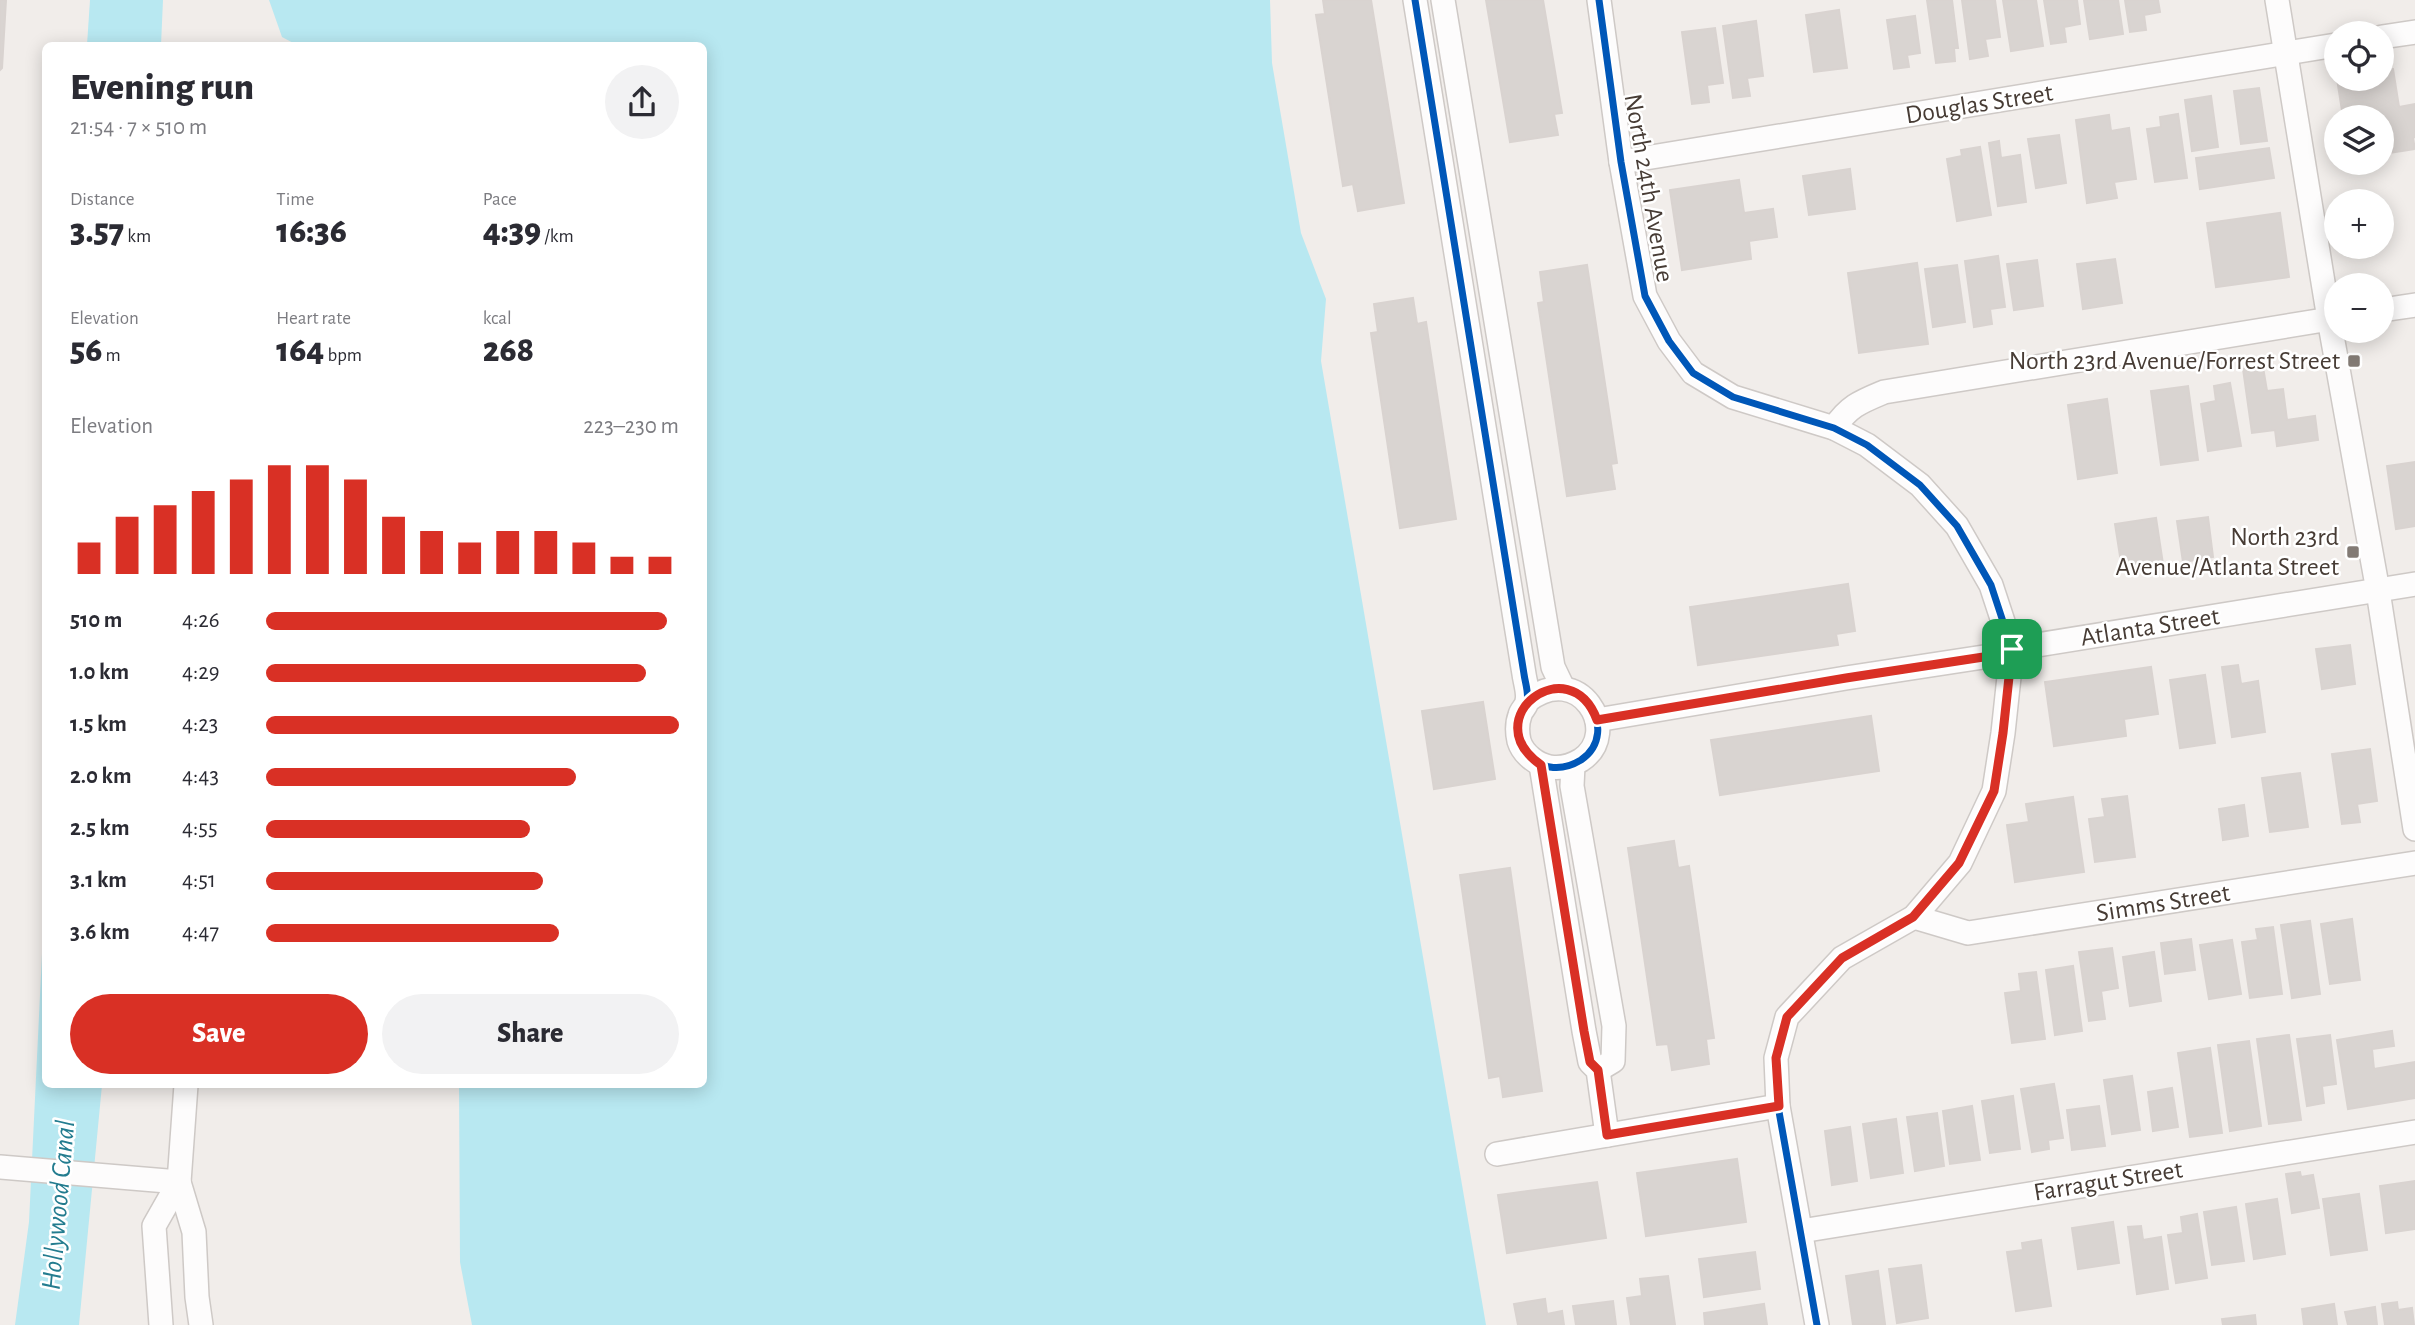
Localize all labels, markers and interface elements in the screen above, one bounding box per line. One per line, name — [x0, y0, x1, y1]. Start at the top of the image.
map controls — [2324, 21, 2394, 343]
button: locate — [2324, 21, 2394, 91]
button: share — [605, 65, 679, 139]
text: Evening run — [70, 69, 254, 107]
street label: Douglas Street — [1903, 80, 2055, 128]
street label: North 24th Avenue — [1620, 92, 1678, 284]
button: layers — [2324, 105, 2394, 175]
text: 21:54 · 7 × 510 m — [70, 116, 207, 139]
button: + — [2324, 189, 2394, 259]
text: Distance — [70, 190, 134, 209]
text: Time — [276, 190, 314, 209]
text: Pace — [483, 190, 517, 209]
text: 3.57 — [70, 214, 124, 249]
text: 16:36 — [276, 214, 347, 249]
text: 4:39 — [483, 214, 541, 249]
text: km — [124, 227, 151, 246]
text: /km — [541, 227, 574, 246]
button: − — [2324, 273, 2394, 343]
text: Elevation — [70, 309, 139, 328]
text: Heart rate — [276, 309, 351, 328]
text: kcal — [483, 309, 512, 328]
text: 56 — [70, 333, 102, 368]
text: 164 — [276, 333, 324, 368]
text: 268 — [483, 333, 534, 368]
text: m — [102, 346, 121, 365]
text: bpm — [324, 346, 362, 365]
place label: North 23rd Avenue/Forrest Street — [2009, 348, 2340, 374]
marker: North 23rd Avenue/Forrest Street — [2346, 353, 2362, 369]
text: Elevation — [70, 415, 153, 438]
text: 223–230 m — [583, 415, 679, 438]
place label: North 23rd Avenue/Atlanta Street — [2116, 524, 2339, 580]
marker: North 23rd Avenue/Atlanta Street — [2345, 544, 2361, 560]
street label: Atlanta Street — [2079, 603, 2221, 651]
text: 510 m — [70, 609, 122, 632]
text: 4:26 — [182, 609, 220, 632]
pin — [1982, 619, 2042, 679]
icon: arrive — [1993, 630, 2031, 668]
text: 1.0 km — [70, 661, 129, 684]
text: 4:29 — [182, 661, 220, 684]
text: 1.5 km — [70, 713, 127, 736]
text: 4:23 — [182, 713, 218, 736]
text: 2.0 km — [70, 765, 132, 788]
text: 4:43 — [182, 765, 219, 788]
text: 2.5 km — [70, 817, 129, 840]
text: 4:55 — [182, 817, 218, 840]
text: 3.1 km — [70, 869, 127, 892]
text: 4:51 — [182, 869, 216, 892]
street label: Simms Street — [2094, 880, 2232, 926]
text: 3.6 km — [70, 921, 130, 944]
text: 4:47 — [182, 921, 219, 944]
button: Save — [70, 994, 368, 1074]
button: Share — [382, 994, 679, 1074]
water label: Hollywood Canal — [38, 1119, 80, 1291]
street label: Farragut Street — [2032, 1156, 2184, 1206]

